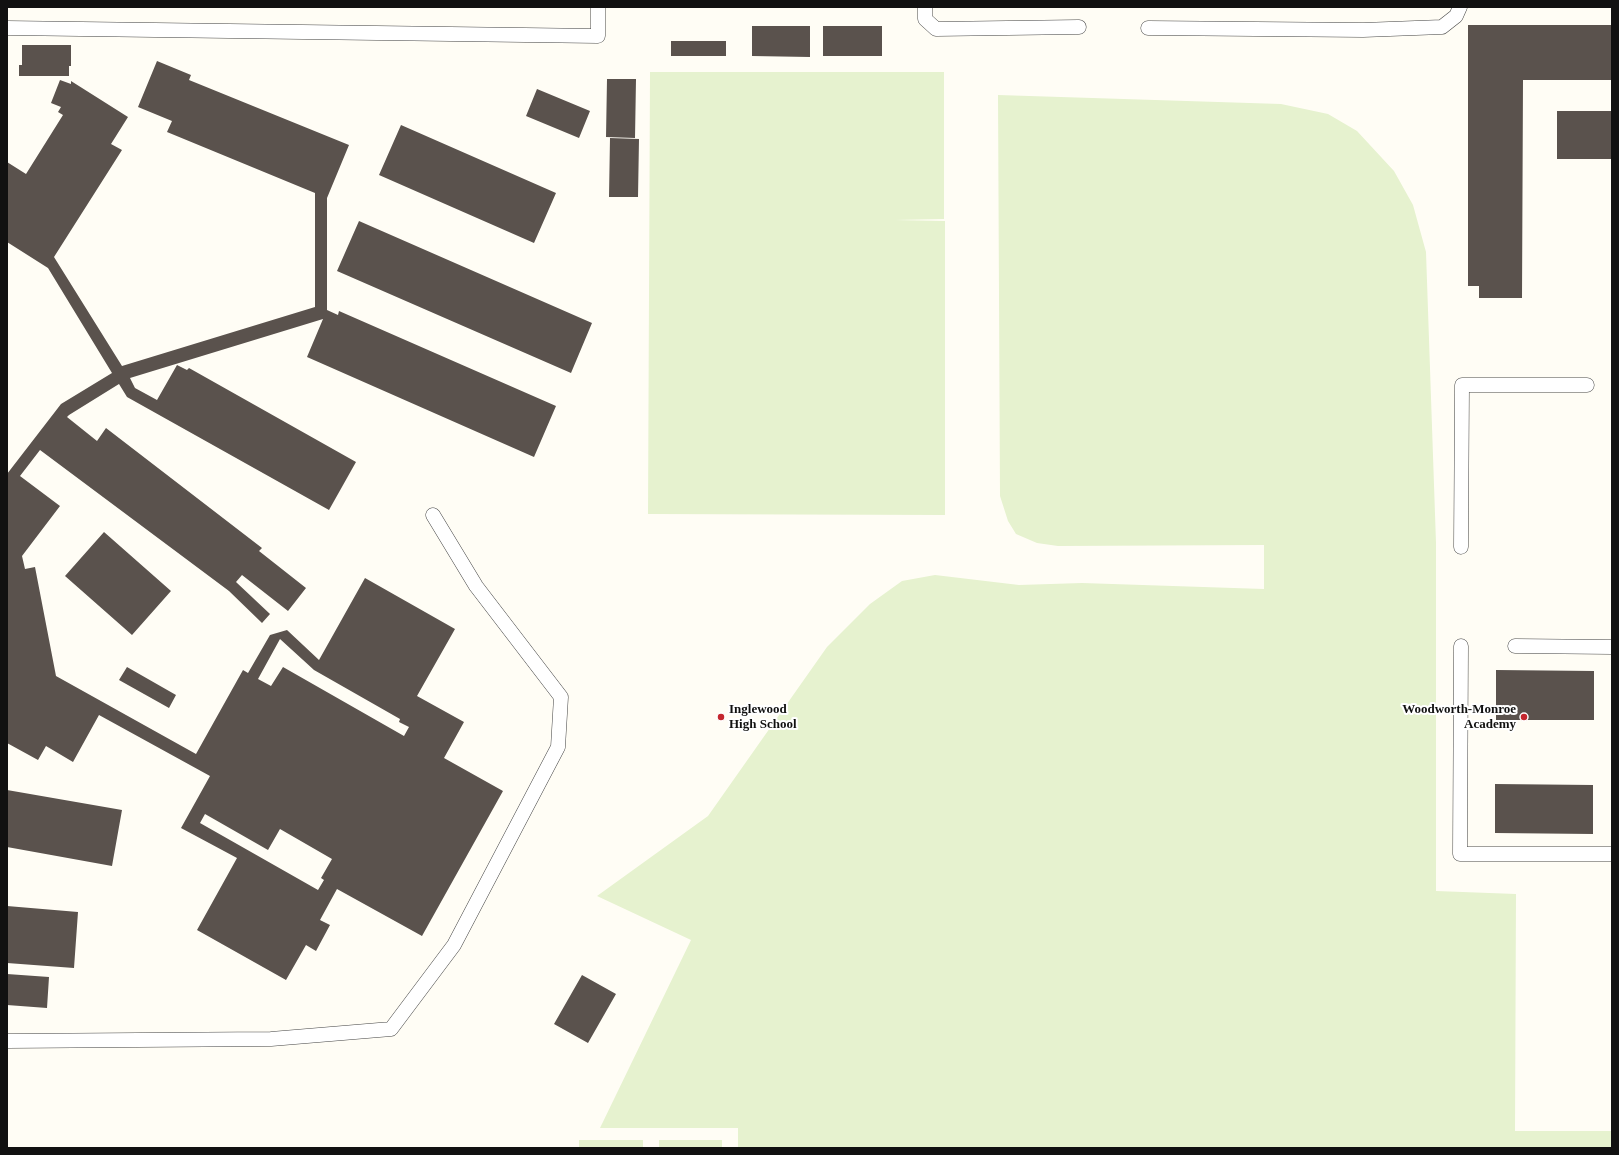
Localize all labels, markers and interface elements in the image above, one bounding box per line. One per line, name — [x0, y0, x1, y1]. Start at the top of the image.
place label: Inglewood High School — [729, 702, 797, 733]
place label: Woodworth-Monroe Academy — [1402, 702, 1516, 733]
marker: Inglewood High School — [716, 712, 726, 722]
marker: Woodworth-Monroe Academy — [1519, 712, 1529, 722]

